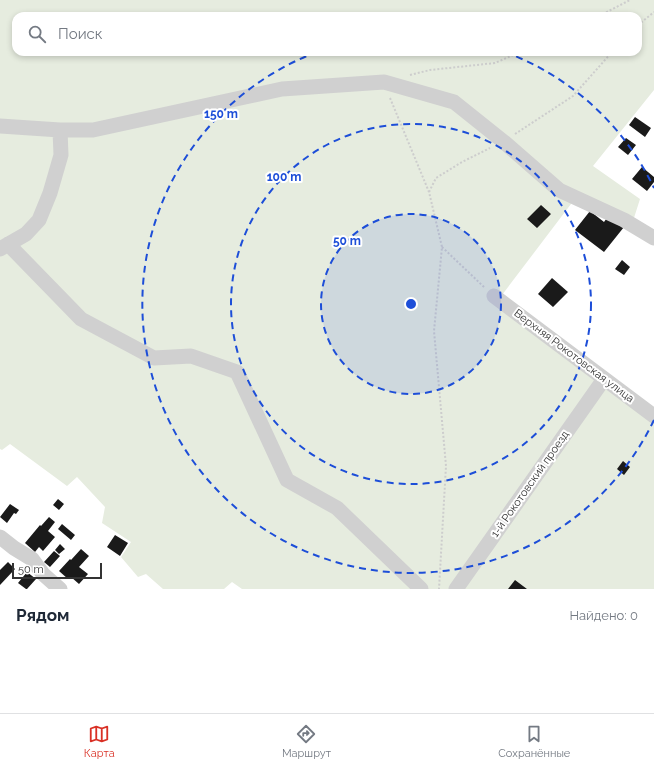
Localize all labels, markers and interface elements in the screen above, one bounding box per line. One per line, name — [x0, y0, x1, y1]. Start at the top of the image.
search box — [12, 12, 642, 56]
icon: search — [26, 23, 48, 45]
text: Поиск — [58, 25, 103, 43]
text: 150 m — [204, 107, 238, 121]
text: 100 m — [267, 170, 301, 184]
text: 50 m — [333, 234, 361, 248]
centre of rings — [404, 297, 418, 311]
street label: Верхняя Рокотовская улица — [511, 307, 637, 405]
street label: 1-й Рокотовский проезд — [488, 428, 572, 540]
scale bar — [12, 561, 102, 580]
text: 50 m — [18, 563, 44, 576]
text: Рядом — [16, 605, 69, 625]
text: Найдено: 0 — [569, 608, 638, 623]
tab: Карта — [84, 723, 115, 760]
tab: Маршрут — [282, 723, 331, 760]
tab: Сохранённые — [498, 723, 570, 760]

